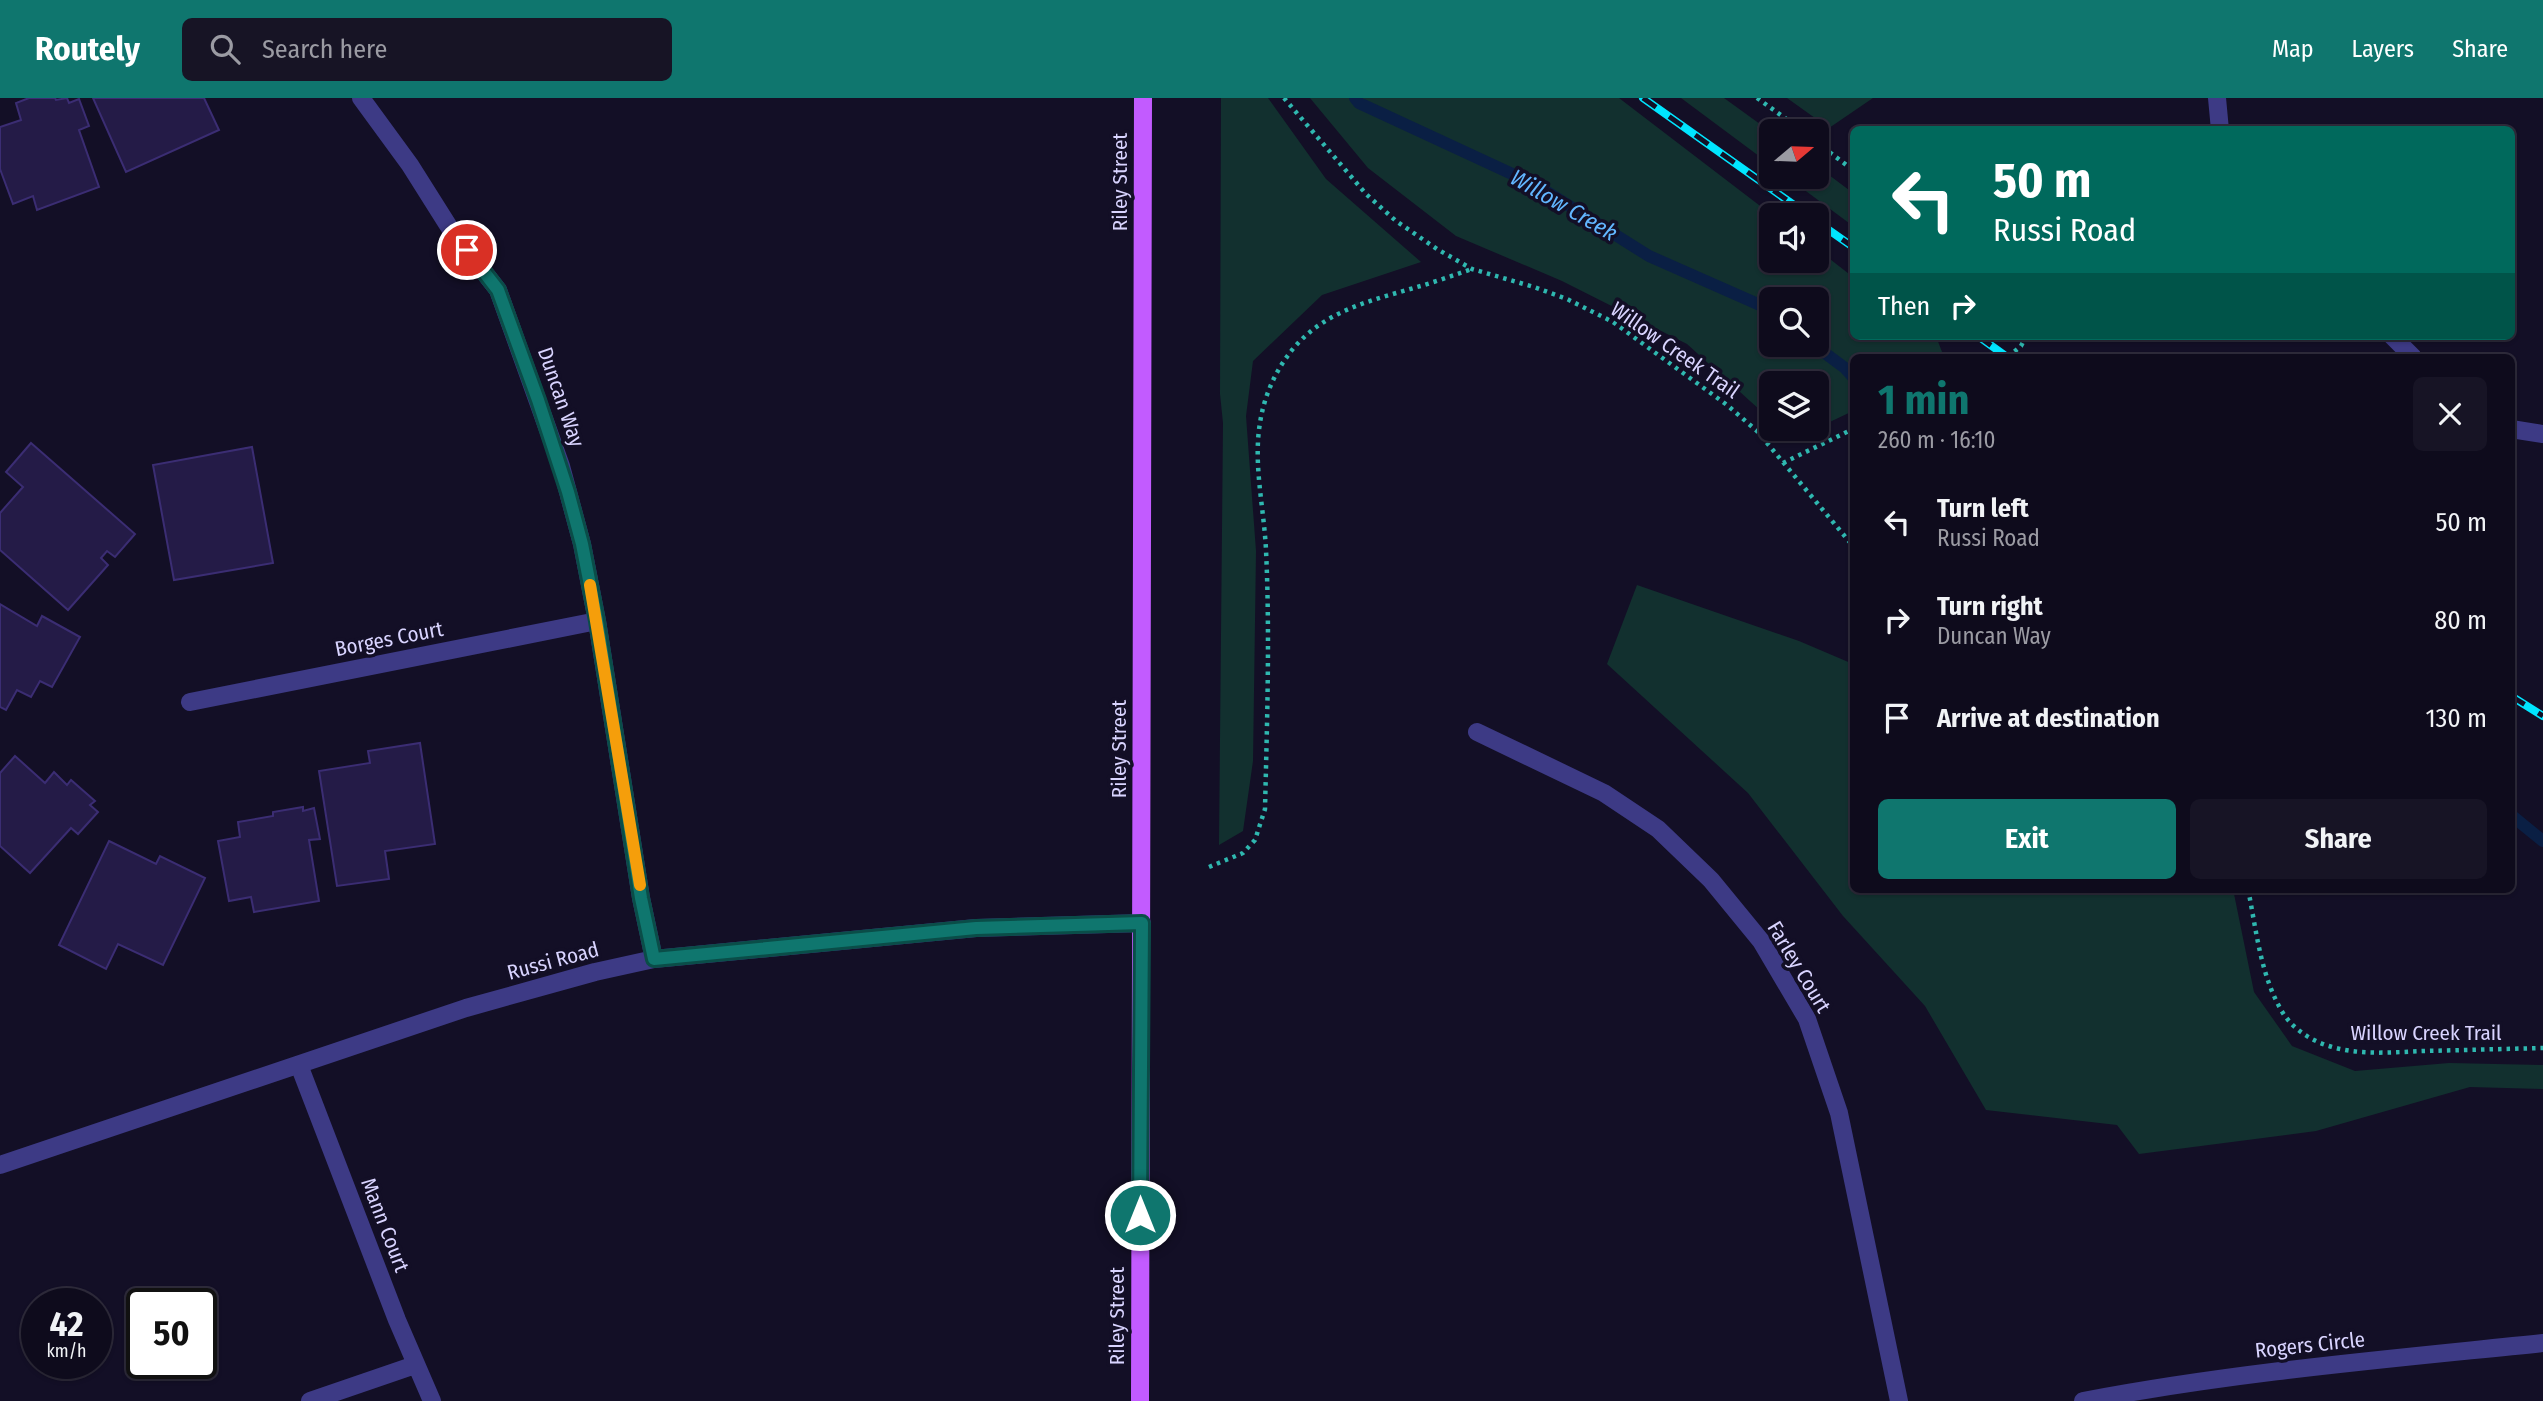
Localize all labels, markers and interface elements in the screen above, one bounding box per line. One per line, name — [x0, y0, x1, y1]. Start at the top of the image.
search box — [182, 18, 672, 81]
text: Routely — [35, 29, 140, 69]
icon: search — [206, 30, 244, 68]
text: Search here — [262, 34, 387, 65]
text: Map — [2272, 35, 2314, 63]
text: Layers — [2352, 35, 2414, 63]
text: Share — [2452, 35, 2508, 63]
north arrow — [1759, 119, 1829, 189]
map controls — [1759, 119, 1829, 441]
street label: Riley Street — [1107, 133, 1133, 231]
text: 50 m — [1993, 151, 2091, 210]
icon: left — [1878, 154, 1969, 245]
water label: Willow Creek — [1506, 163, 1622, 247]
button: sound — [1759, 203, 1829, 273]
text: Russi Road — [1993, 211, 2136, 249]
pin — [437, 220, 497, 280]
icon: arrive — [448, 231, 486, 269]
button: search — [1759, 287, 1829, 357]
icon: right — [1944, 287, 1982, 325]
text: Then — [1878, 291, 1930, 322]
street label: Willow Creek Trail — [1606, 296, 1745, 404]
street label: Duncan Way — [532, 344, 590, 451]
button: layers — [1759, 371, 1829, 441]
text: 1 min — [1878, 375, 1969, 425]
button: close — [2413, 377, 2487, 451]
text: 260 m · 16:10 — [1878, 426, 1996, 454]
text: Turn left — [1937, 493, 2029, 524]
icon: left — [1878, 503, 1916, 541]
text: 50 m — [2435, 507, 2487, 538]
text: Russi Road — [1937, 524, 2040, 552]
text: Turn right — [1937, 591, 2043, 622]
icon: right — [1878, 601, 1916, 639]
text: 80 m — [2434, 605, 2487, 636]
street label: Borges Court — [333, 616, 446, 662]
text: Duncan Way — [1937, 622, 2051, 650]
icon: arrive — [1878, 699, 1916, 737]
street label: Riley Street — [1106, 700, 1132, 798]
text: Arrive at destination — [1937, 703, 2160, 734]
text: 130 m — [2425, 703, 2487, 734]
button: Exit — [1878, 799, 2176, 879]
button: Share — [2190, 799, 2487, 879]
street label: Farley Court — [1762, 917, 1836, 1018]
street label: Russi Road — [504, 936, 602, 986]
street label: Willow Creek Trail — [2350, 1020, 2502, 1046]
street label: Mann Court — [355, 1174, 415, 1276]
position arrow — [1103, 1178, 1177, 1252]
street label: Riley Street — [1104, 1267, 1130, 1365]
speed limit sign: 50 — [126, 1288, 217, 1379]
text: 42 — [50, 1303, 83, 1345]
street label: Rogers Circle — [2254, 1326, 2366, 1364]
text: km/h — [46, 1340, 87, 1362]

